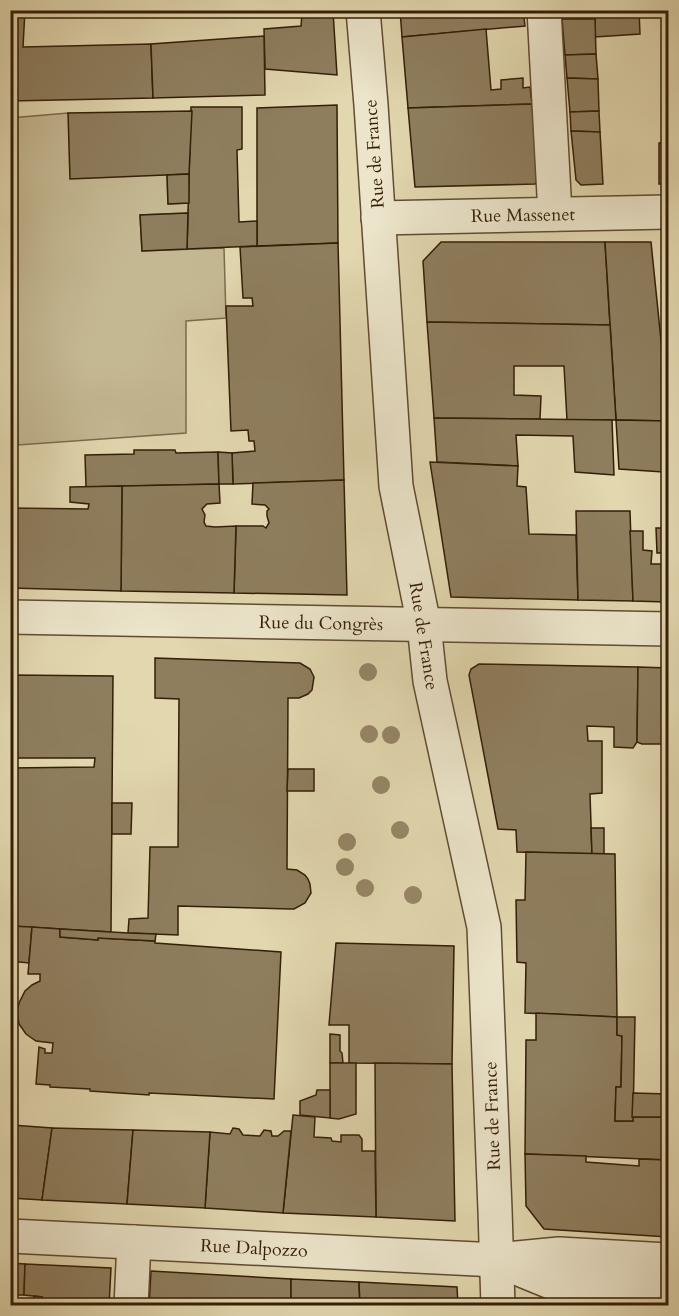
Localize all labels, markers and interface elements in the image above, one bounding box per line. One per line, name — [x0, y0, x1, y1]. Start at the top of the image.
street label: Rue de France — [358, 99, 391, 209]
street label: Rue Massenet — [471, 202, 576, 229]
street label: Rue de France — [403, 580, 444, 692]
street label: Rue du Congrès — [259, 610, 383, 637]
street label: Rue de France — [478, 1061, 507, 1171]
street label: Rue Dalpozzo — [200, 1233, 309, 1264]

